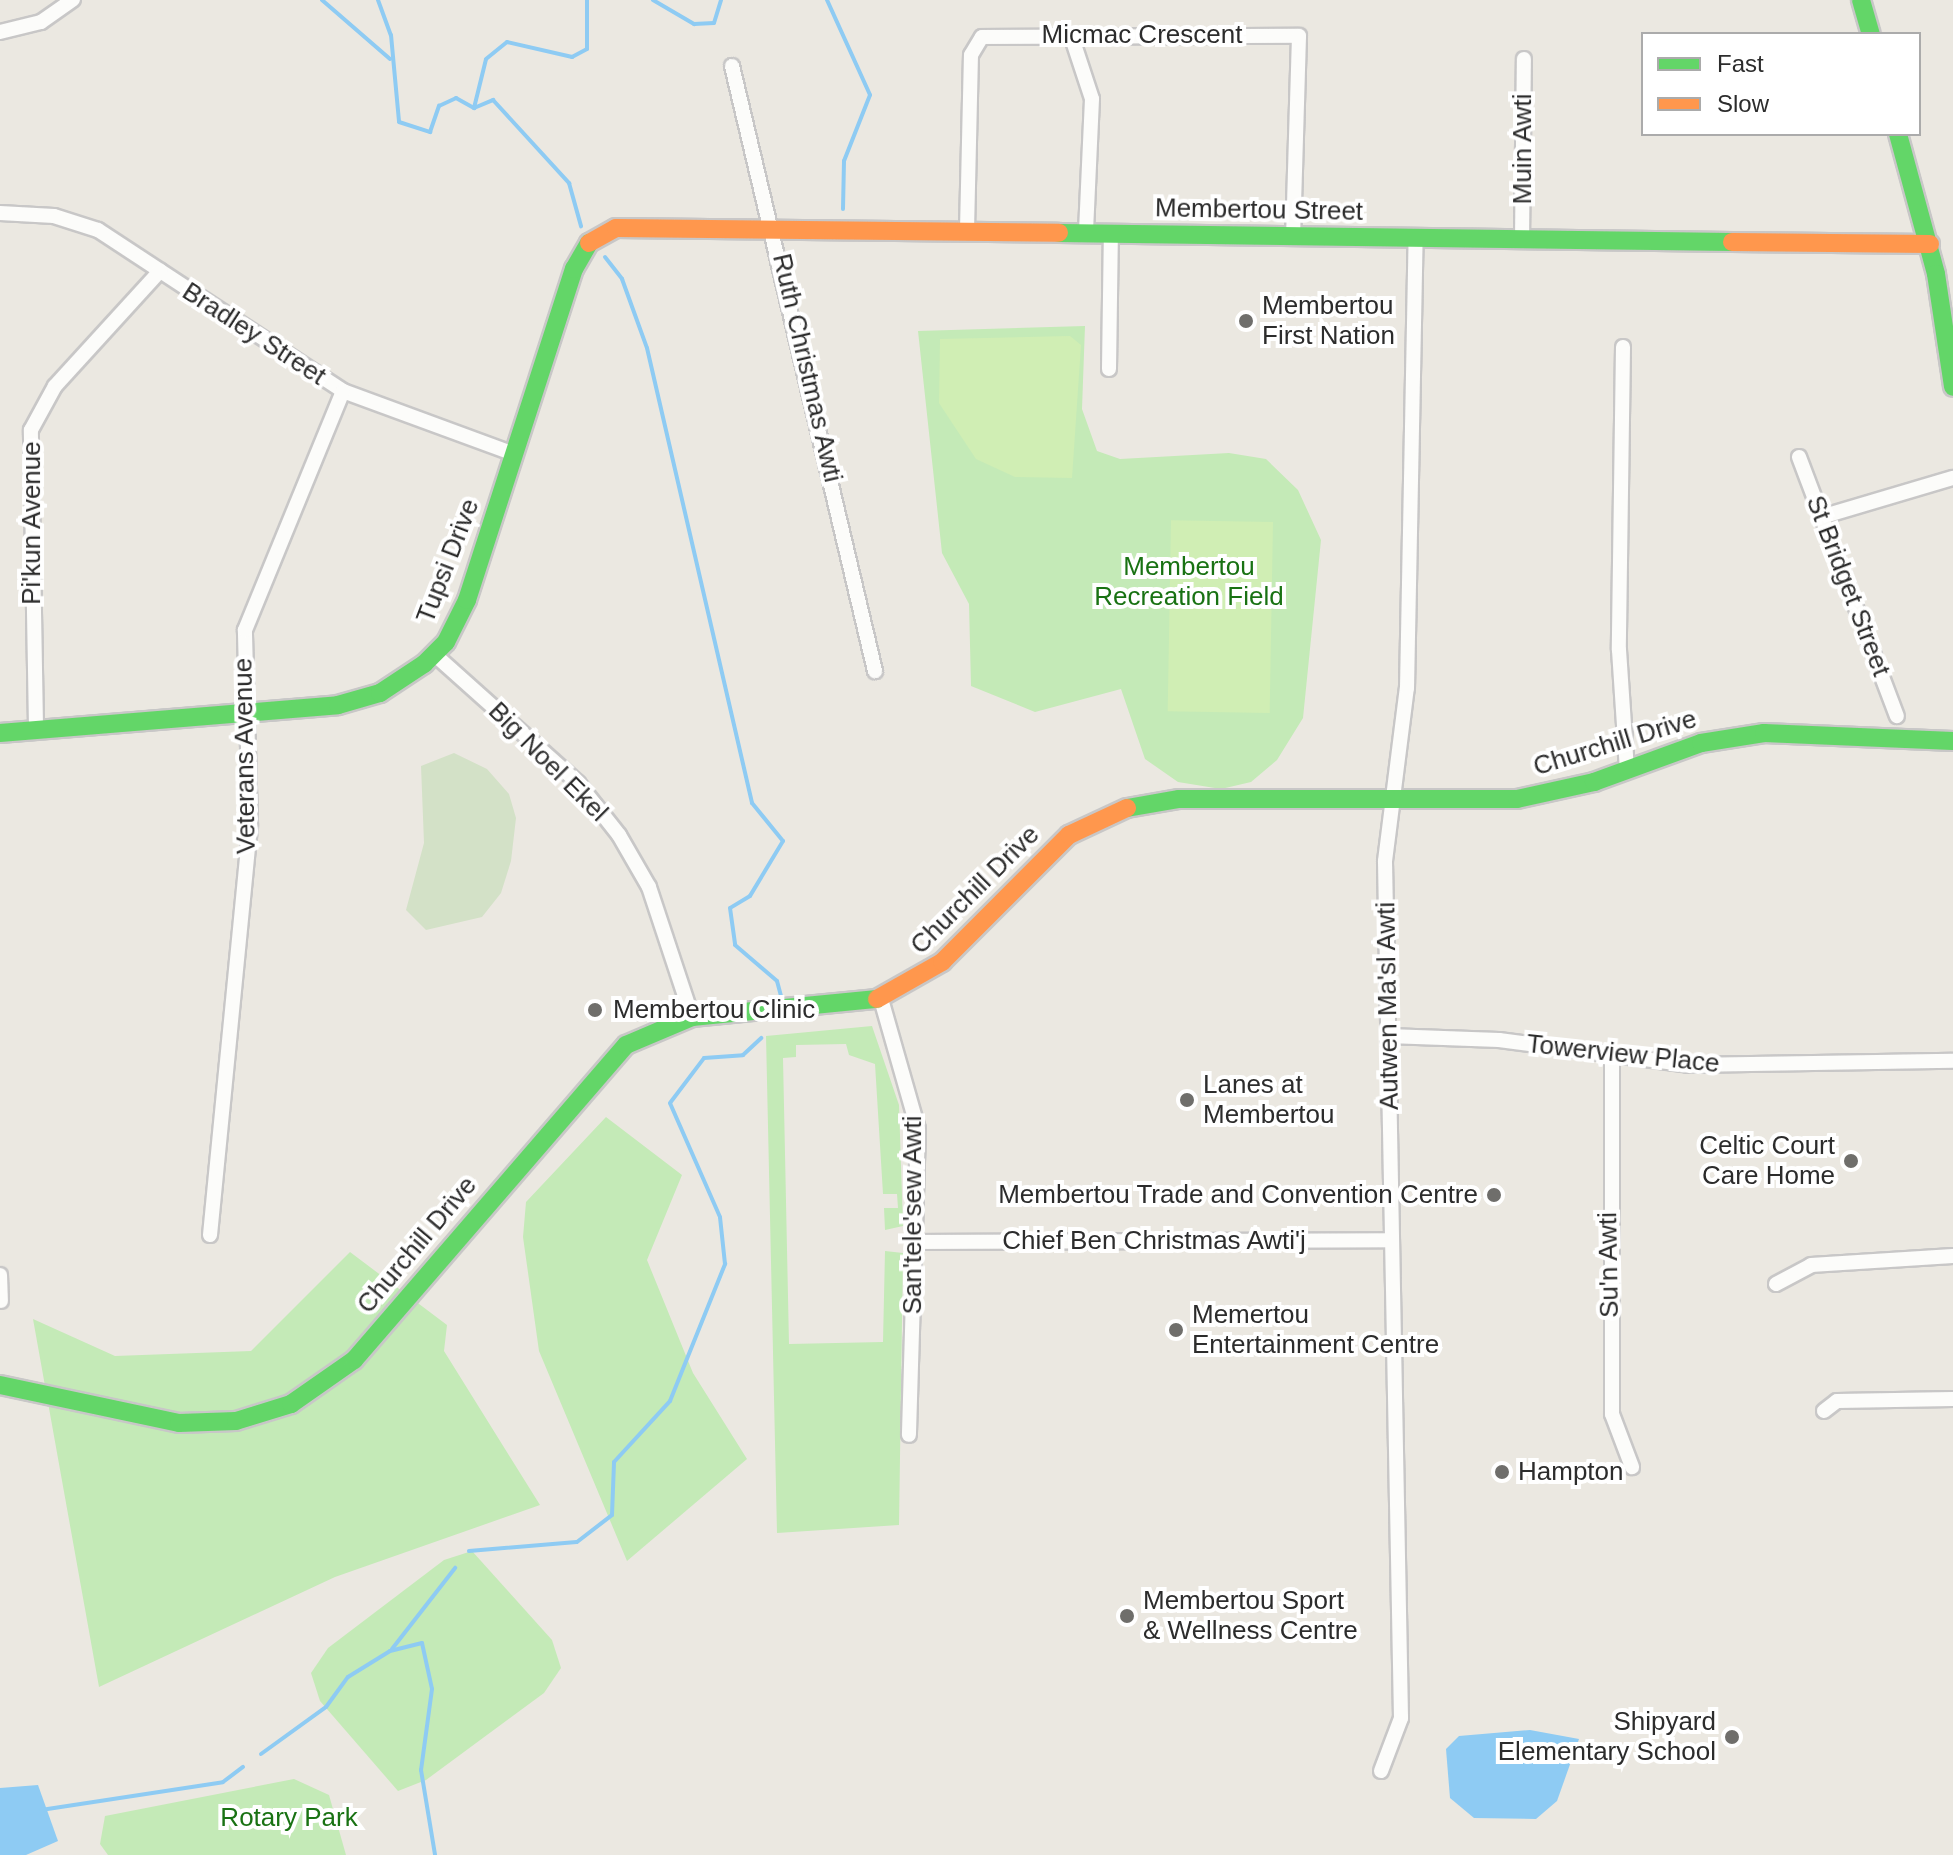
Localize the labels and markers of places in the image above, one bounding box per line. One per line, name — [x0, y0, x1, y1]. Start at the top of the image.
place label: Membertou First Nation — [1262, 290, 1395, 352]
marker: Membertou First Nation — [1237, 312, 1255, 330]
place label: Membertou Clinic — [613, 994, 815, 1026]
marker: Membertou Clinic — [584, 999, 606, 1021]
place label: Lanes at Membertou — [1203, 1069, 1334, 1130]
marker: Lanes at Membertou — [1178, 1091, 1196, 1109]
place label: Celtic Court Care Home — [1699, 1130, 1835, 1192]
marker: Celtic Court Care Home — [1842, 1152, 1860, 1170]
place label: Membertou Trade and Convention Centre — [998, 1179, 1478, 1211]
marker: Membertou Trade and Convention Centre — [1485, 1186, 1503, 1204]
place label: Memertou Entertainment Centre — [1192, 1299, 1439, 1360]
marker: Memertou Entertainment Centre — [1167, 1321, 1185, 1339]
place label: Hampton — [1518, 1456, 1623, 1488]
marker: Hampton — [1493, 1463, 1511, 1481]
place label: Membertou Sport & Wellness Centre — [1143, 1585, 1358, 1646]
marker: Membertou Sport & Wellness Centre — [1118, 1607, 1136, 1625]
place label: Shipyard Elementary School — [1498, 1706, 1716, 1768]
marker: Shipyard Elementary School — [1723, 1728, 1741, 1746]

